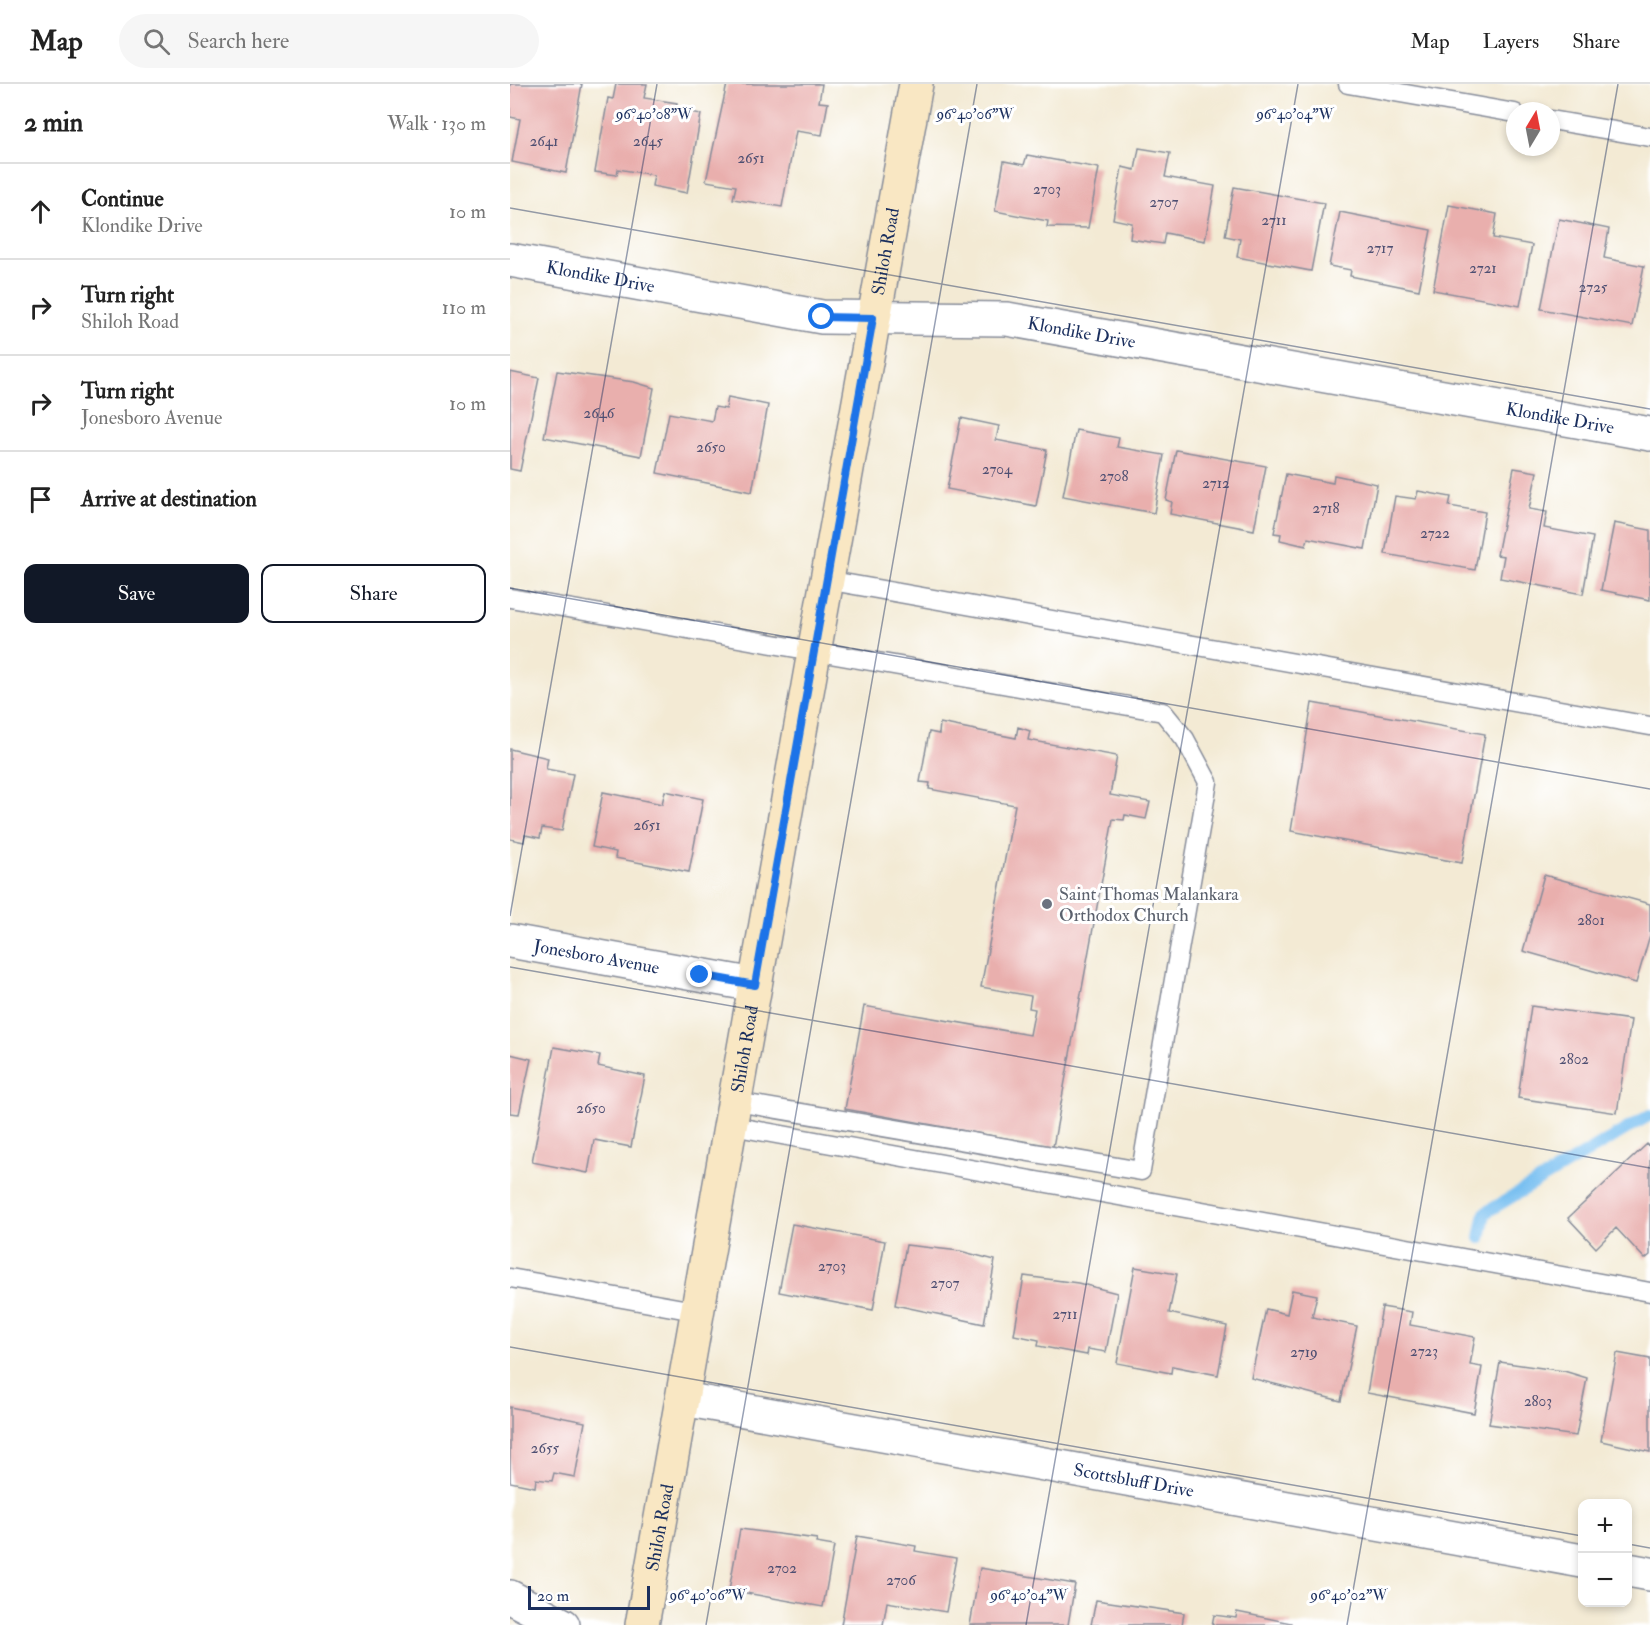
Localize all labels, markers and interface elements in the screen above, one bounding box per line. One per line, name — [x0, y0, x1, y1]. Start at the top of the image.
search box — [119, 14, 539, 68]
text: Map — [30, 24, 83, 59]
icon: search — [140, 25, 173, 58]
text: Search here — [188, 27, 289, 55]
text: Map — [1410, 28, 1450, 55]
text: Layers — [1483, 28, 1539, 55]
text: Share — [1572, 28, 1620, 55]
north arrow — [1506, 102, 1560, 156]
text: 96°40'08"W — [615, 105, 693, 124]
text: 96°40'06"W — [935, 105, 1014, 124]
text: 96°40'04"W — [1255, 105, 1335, 124]
text: 2 min — [24, 107, 83, 139]
text: Walk · 130 m — [387, 111, 486, 136]
house number: 2641 — [530, 132, 558, 151]
house number: 2645 — [633, 132, 663, 151]
house number: 2651 — [737, 149, 765, 168]
house number: 2703 — [1033, 180, 1061, 199]
text: Continue — [81, 185, 164, 213]
house number: 2707 — [1150, 193, 1179, 212]
icon: ahead — [24, 195, 57, 228]
text: 10 m — [449, 199, 486, 224]
street label: Shiloh Road — [866, 206, 905, 297]
house number: 2711 — [1261, 211, 1287, 230]
text: Klondike Drive — [81, 213, 203, 238]
house number: 2717 — [1367, 239, 1393, 258]
street label: Klondike Drive — [545, 255, 657, 298]
house number: 2721 — [1469, 259, 1497, 278]
house number: 2725 — [1579, 278, 1608, 297]
text: Turn right — [81, 281, 174, 309]
icon: right — [24, 291, 57, 324]
text: 110 m — [442, 295, 486, 320]
route start — [808, 303, 834, 329]
text: Shiloh Road — [81, 309, 179, 334]
street label: Klondike Drive — [1026, 311, 1138, 353]
text: Turn right — [81, 377, 174, 405]
icon: right — [24, 387, 57, 420]
text: 10 m — [449, 391, 486, 416]
street label: Klondike Drive — [1504, 397, 1616, 439]
house number: 2646 — [584, 404, 616, 423]
text: Jonesboro Avenue — [81, 405, 222, 430]
house number: 2650 — [696, 438, 726, 457]
house number: 2704 — [982, 460, 1013, 479]
house number: 2708 — [1099, 467, 1129, 486]
house number: 2712 — [1202, 474, 1230, 493]
icon: arrive — [24, 483, 57, 516]
text: Arrive at destination — [81, 485, 257, 513]
house number: 2718 — [1313, 499, 1339, 518]
house number: 2722 — [1420, 524, 1450, 543]
button: Save — [24, 564, 249, 623]
button: Share — [261, 564, 486, 623]
house number: 2651 — [633, 816, 661, 835]
place label: Saint Thomas Malankara Orthodox Church — [1059, 883, 1239, 927]
marker: Saint Thomas Malankara Orthodox Church — [1040, 897, 1054, 911]
house number: 2801 — [1577, 911, 1605, 930]
street label: Jonesboro Avenue — [531, 934, 662, 979]
route end — [686, 961, 712, 987]
street label: Shiloh Road — [726, 1003, 764, 1095]
house number: 2802 — [1559, 1050, 1589, 1069]
house number: 2650 — [576, 1099, 606, 1118]
house number: 2703 — [818, 1257, 846, 1276]
house number: 2707 — [931, 1274, 960, 1293]
house number: 2711 — [1052, 1305, 1078, 1324]
house number: 2723 — [1410, 1342, 1438, 1361]
house number: 2719 — [1290, 1343, 1318, 1362]
house number: 2803 — [1524, 1392, 1552, 1411]
house number: 2655 — [531, 1439, 560, 1458]
street label: Scottsbluff Drive — [1072, 1458, 1196, 1502]
street label: Shiloh Road — [641, 1482, 679, 1573]
map controls — [1578, 1499, 1632, 1607]
button: + — [1578, 1499, 1632, 1553]
button: − — [1578, 1553, 1632, 1607]
house number: 2702 — [767, 1559, 797, 1578]
house number: 2706 — [886, 1571, 917, 1590]
scale bar — [528, 1583, 650, 1610]
text: 20 m — [537, 1586, 569, 1606]
text: 96°40'06"W — [668, 1586, 747, 1605]
text: 96°40'04"W — [989, 1586, 1069, 1605]
text: 96°40'02"W — [1309, 1586, 1388, 1605]

